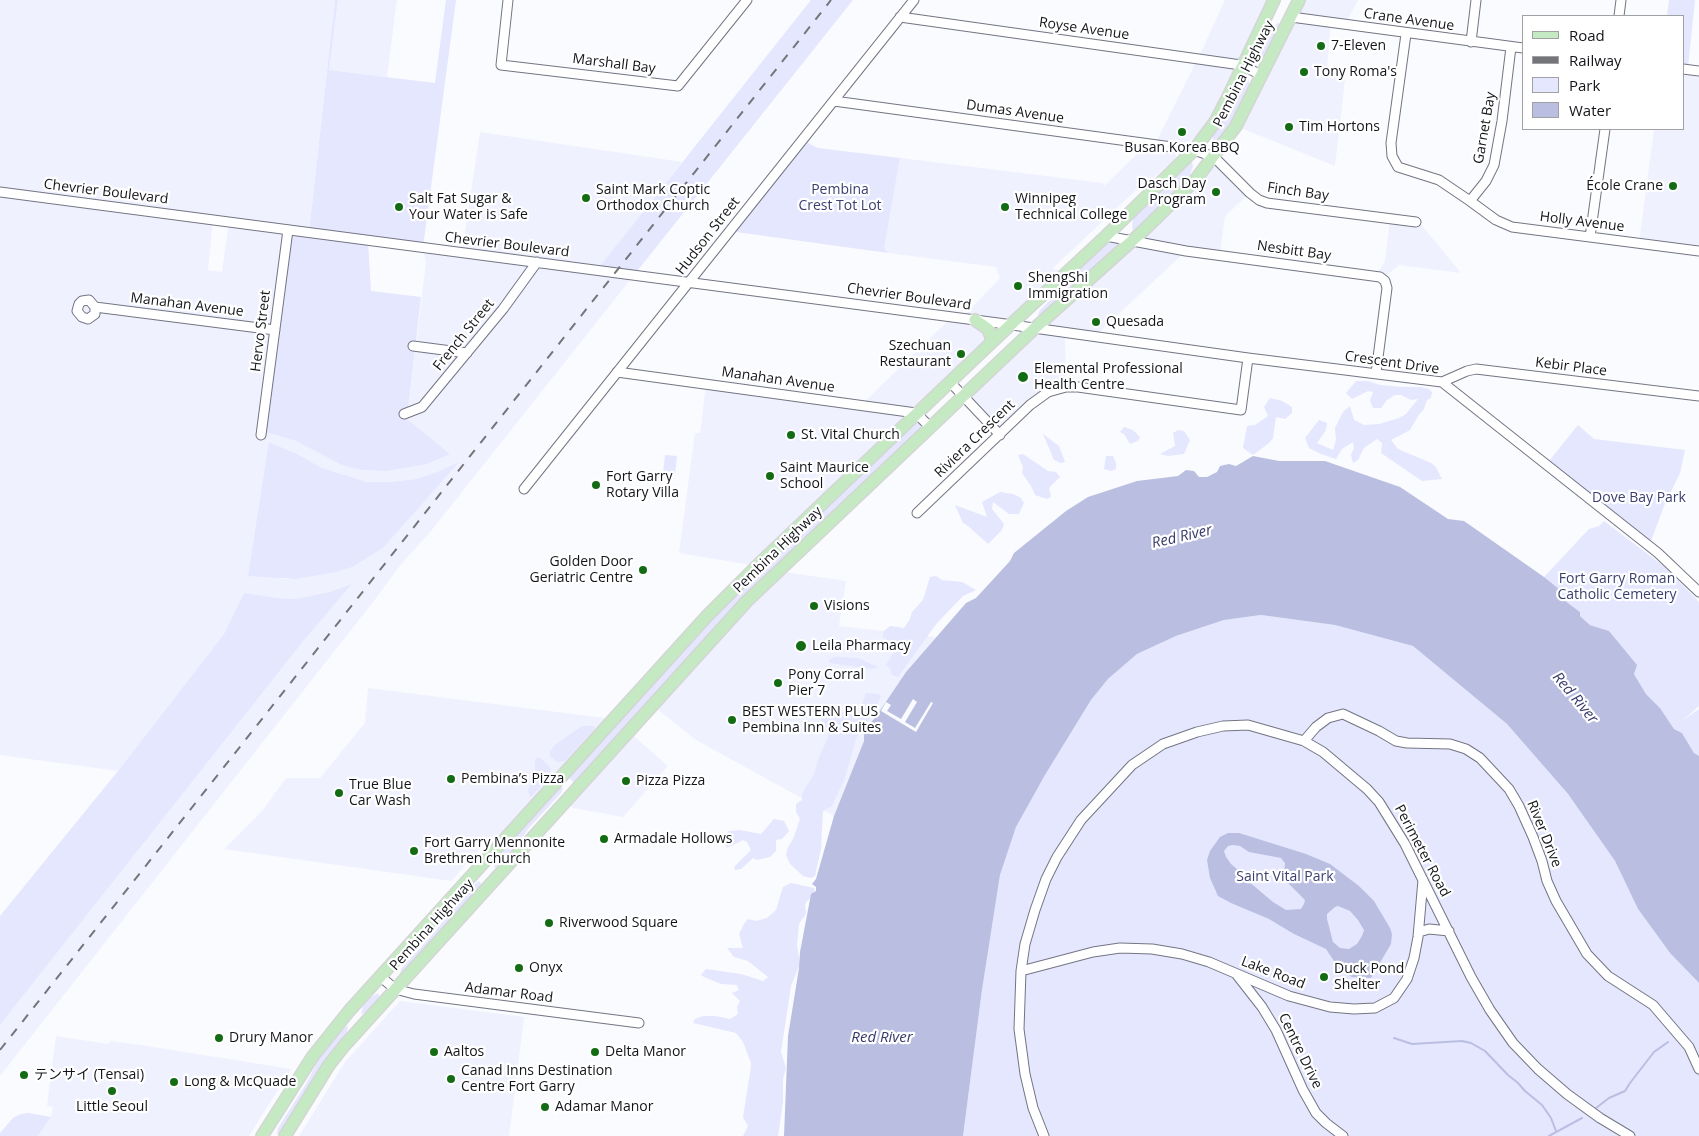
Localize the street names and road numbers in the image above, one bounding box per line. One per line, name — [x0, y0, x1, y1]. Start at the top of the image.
street label: Crane Avenue — [1363, 5, 1455, 35]
street label: Royse Avenue — [1038, 14, 1130, 44]
street label: Pembina Highway — [1210, 18, 1278, 130]
street label: Marshall Bay — [571, 51, 657, 77]
street label: Garnet Bay — [1470, 91, 1500, 165]
street label: Dumas Avenue — [965, 97, 1065, 127]
street label: Chevrier Boulevard — [43, 176, 169, 208]
street label: Finch Bay — [1266, 179, 1330, 205]
street label: Hudson Street — [672, 194, 744, 278]
street label: Holly Avenue — [1539, 208, 1625, 236]
street label: Chevrier Boulevard — [444, 229, 570, 261]
street label: Nesbitt Bay — [1256, 237, 1332, 265]
street label: Chevrier Boulevard — [846, 280, 972, 314]
street label: Hervo Street — [248, 289, 274, 373]
street label: Manahan Avenue — [129, 290, 245, 320]
street label: French Street — [430, 296, 498, 374]
street label: Crescent Drive — [1344, 348, 1440, 378]
street label: Kebir Place — [1534, 354, 1608, 380]
street label: Manahan Avenue — [720, 364, 836, 396]
street label: Riviera Crescent — [931, 397, 1019, 481]
street label: Pembina Highway — [730, 503, 826, 597]
street label: River Drive — [1523, 798, 1565, 870]
street label: Perimeter Road — [1391, 802, 1453, 900]
street label: Pembina Highway — [387, 876, 477, 974]
street label: Lake Road — [1239, 953, 1307, 993]
street label: Adamar Road — [464, 979, 554, 1007]
street label: Centre Drive — [1275, 1011, 1325, 1091]

